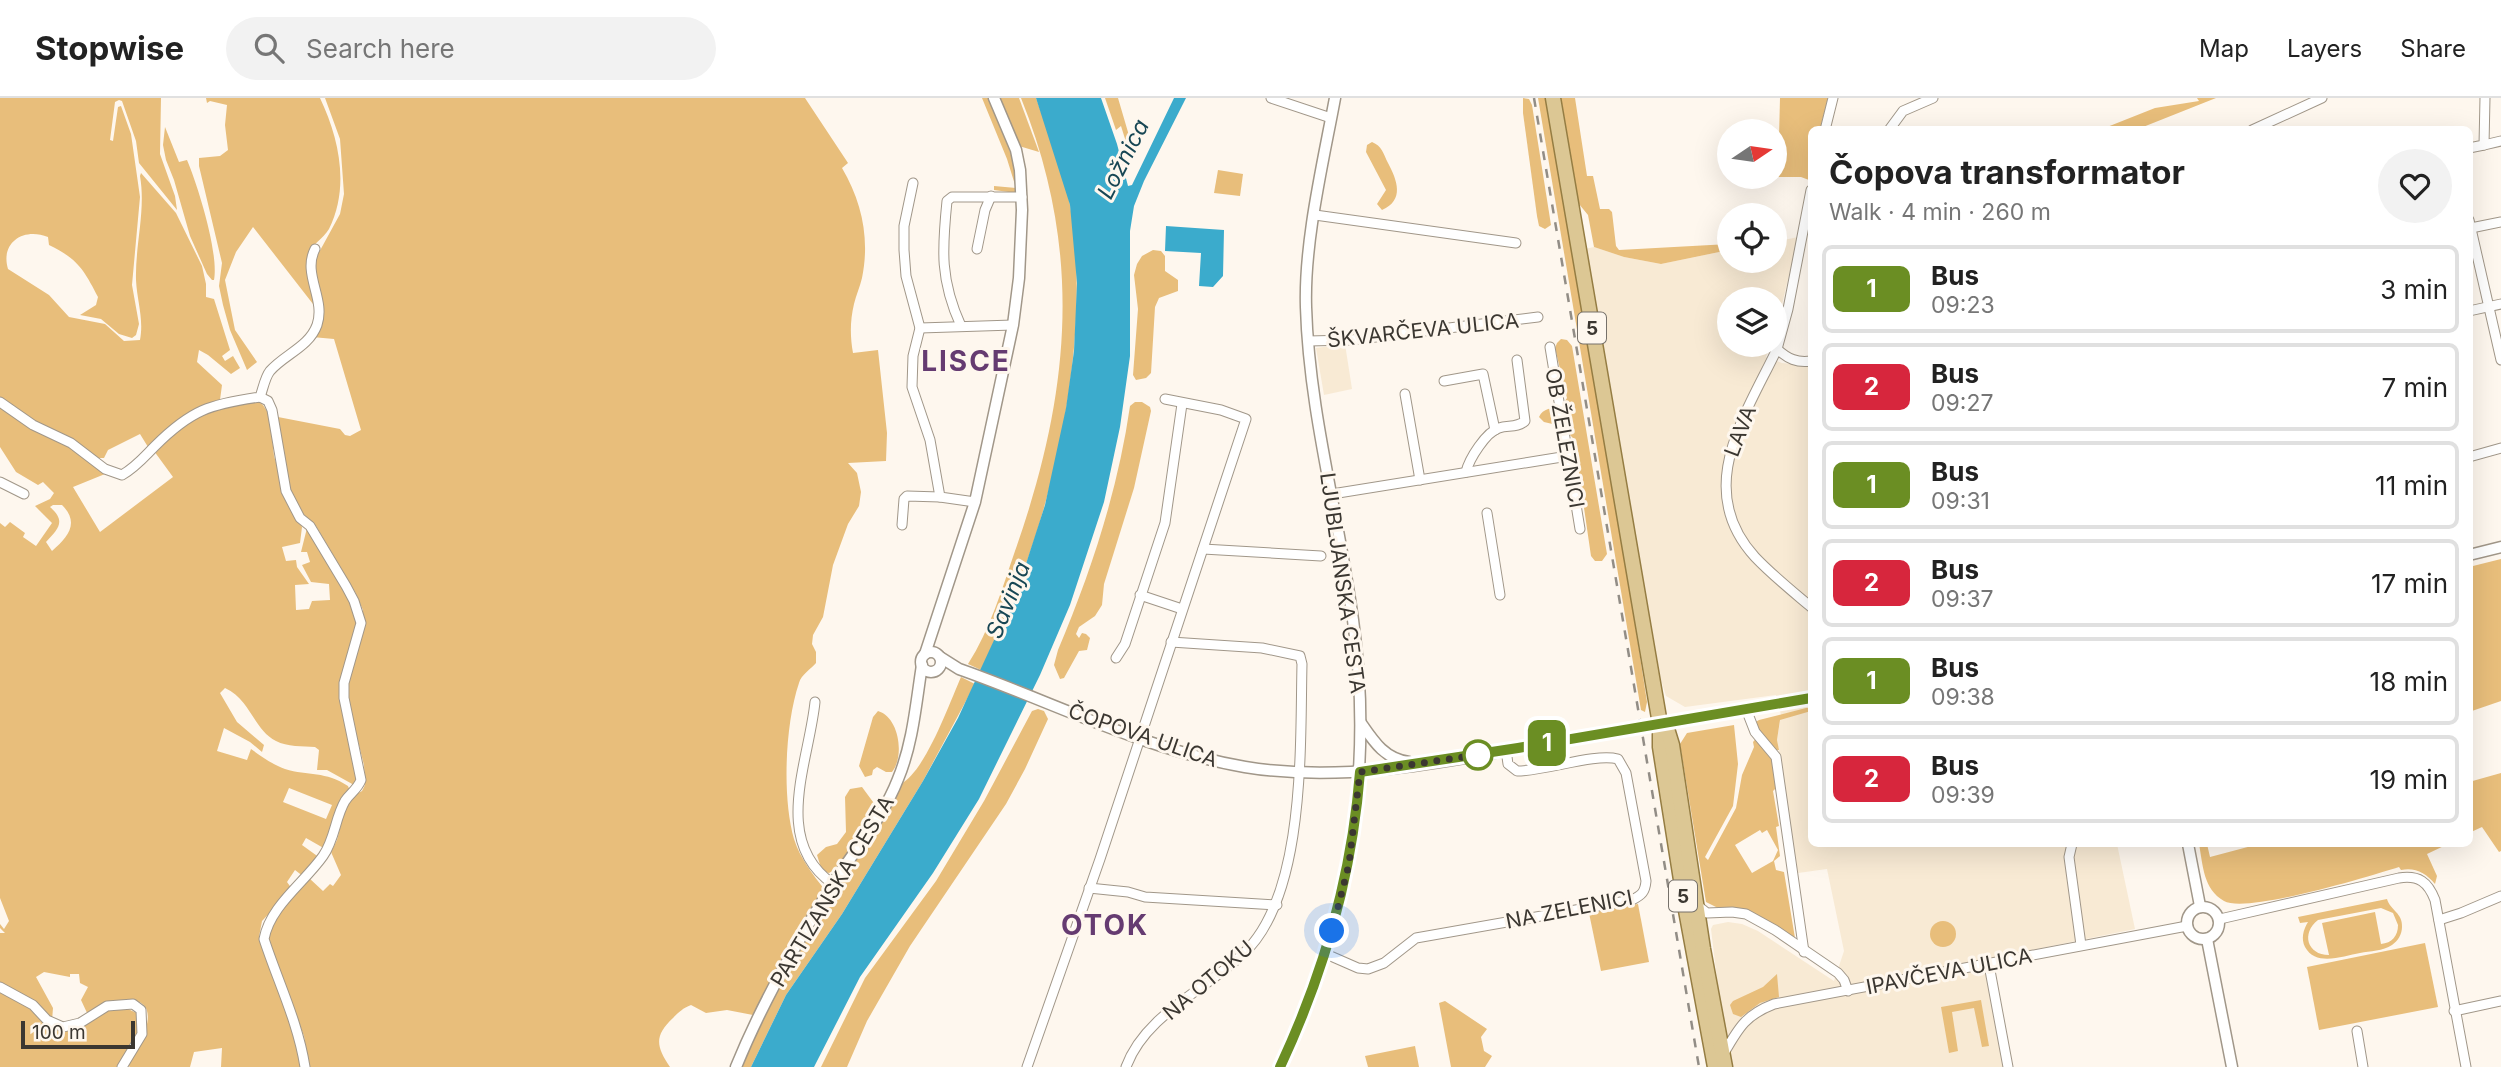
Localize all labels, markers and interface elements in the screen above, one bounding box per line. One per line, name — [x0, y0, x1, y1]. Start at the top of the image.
search box — [226, 17, 716, 80]
text: Stopwise — [35, 28, 184, 68]
icon: search — [250, 29, 288, 67]
text: Search here — [306, 33, 455, 64]
text: Map — [2199, 34, 2249, 63]
text: Layers — [2287, 34, 2362, 63]
text: Share — [2400, 34, 2466, 63]
water label: Ložnica — [1091, 114, 1155, 204]
north arrow — [1717, 119, 1787, 189]
map controls — [1717, 119, 1787, 357]
button: heart — [2378, 149, 2452, 223]
text: Čopova transformator — [1829, 152, 2185, 192]
text: Walk · 4 min · 260 m — [1829, 198, 2051, 226]
button: locate — [1717, 203, 1787, 273]
text: Bus — [1931, 260, 1979, 291]
text: 1 — [1866, 274, 1877, 303]
text: 3 min — [2380, 274, 2448, 305]
button: layers — [1717, 287, 1787, 357]
text: 09:23 — [1931, 291, 1995, 319]
street label: ŠKVARČEVA ULICA — [1326, 308, 1520, 352]
road number: 5 — [1578, 312, 1606, 344]
district label: LISCE — [921, 344, 1011, 378]
text: Bus — [1931, 358, 1979, 389]
street label: OB ŽELEZNICI — [1540, 366, 1591, 510]
text: 2 — [1864, 372, 1879, 401]
text: 7 min — [2382, 372, 2448, 403]
text: 09:27 — [1931, 389, 1993, 417]
street label: LAVA — [1719, 402, 1761, 460]
text: Bus — [1931, 456, 1979, 487]
text: 1 — [1866, 470, 1877, 499]
text: 11 min — [2375, 470, 2448, 501]
street label: LJUBLJANSKA CESTA — [1315, 471, 1371, 695]
text: 09:31 — [1931, 487, 1990, 515]
text: Bus — [1931, 554, 1979, 585]
water label: Savinja — [980, 558, 1036, 642]
text: 2 — [1864, 568, 1879, 597]
text: 17 min — [2371, 568, 2448, 599]
text: 09:37 — [1931, 585, 1994, 613]
text: Bus — [1931, 652, 1979, 683]
text: 1 — [1866, 666, 1877, 695]
text: 18 min — [2370, 666, 2448, 697]
text: 09:38 — [1931, 683, 1995, 711]
street label: ČOPOVA ULICA — [1065, 698, 1221, 772]
line badge: 1 — [1524, 720, 1570, 766]
text: 1 — [1542, 728, 1552, 757]
unlabelled marker — [1463, 740, 1493, 770]
text: Bus — [1931, 750, 1979, 781]
text: 2 — [1864, 764, 1879, 793]
text: 19 min — [2370, 764, 2448, 795]
text: 09:39 — [1931, 781, 1995, 809]
street label: PARTIZANSKA CESTA — [765, 791, 899, 991]
road number: 5 — [1669, 880, 1697, 912]
street label: NA ZELENICI — [1503, 884, 1635, 934]
district label: OTOK — [1061, 908, 1149, 942]
your location — [1314, 913, 1349, 948]
street label: NA OTOKU — [1158, 935, 1258, 1025]
street label: IPAVČEVA ULICA — [1864, 943, 2034, 999]
scale bar — [21, 1018, 135, 1050]
text: 100 m — [32, 1021, 86, 1044]

